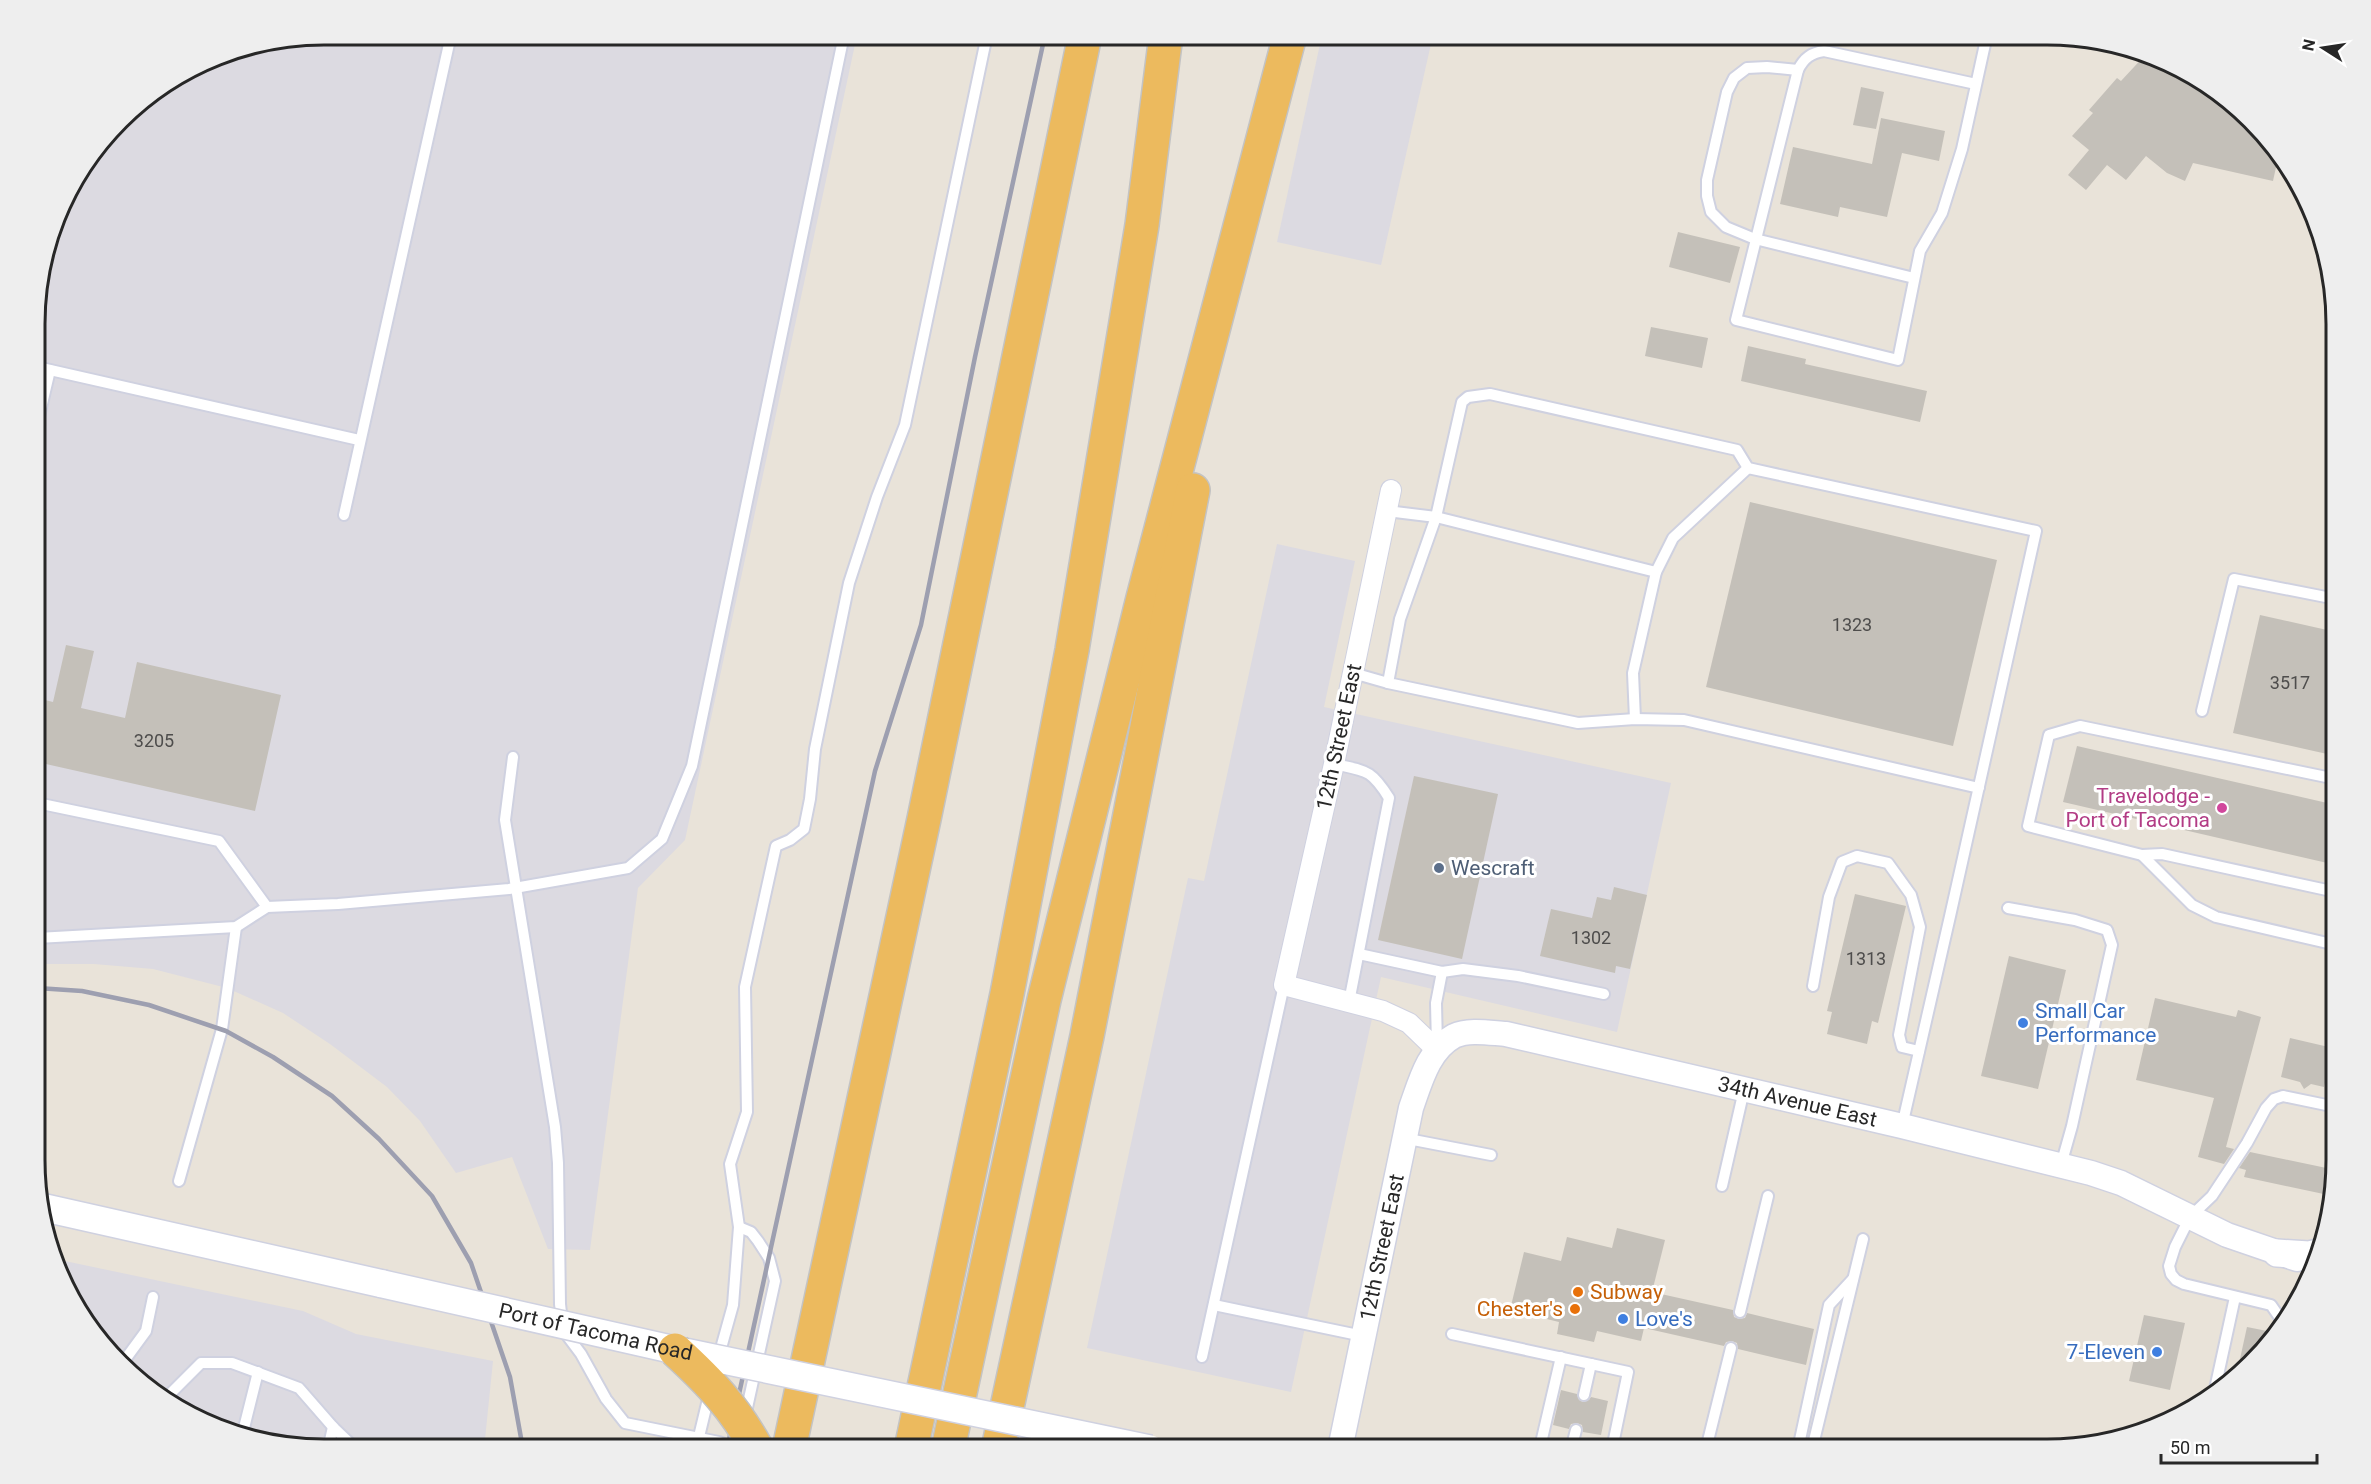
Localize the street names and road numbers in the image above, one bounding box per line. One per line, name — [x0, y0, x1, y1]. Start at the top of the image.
street label: 12th Street East — [1312, 662, 1366, 812]
street label: 34th Avenue East — [1716, 1072, 1879, 1132]
street label: 12th Street East — [1355, 1172, 1409, 1323]
street label: Port of Tacoma Road — [496, 1299, 695, 1365]

